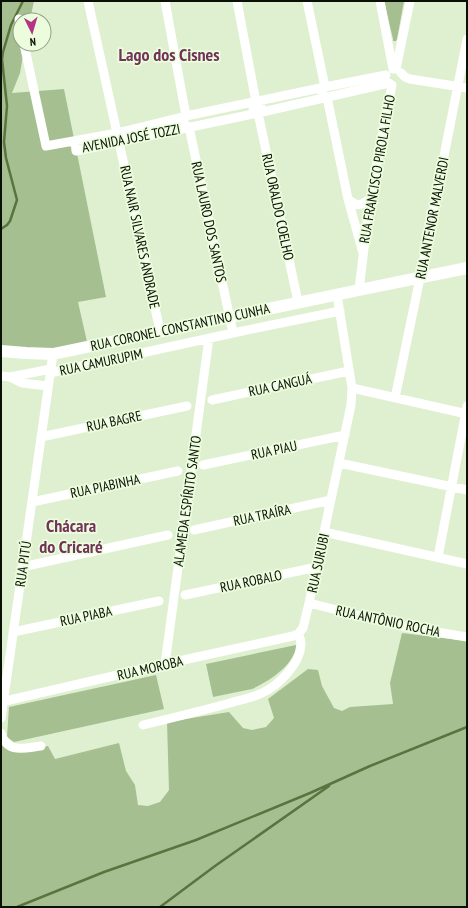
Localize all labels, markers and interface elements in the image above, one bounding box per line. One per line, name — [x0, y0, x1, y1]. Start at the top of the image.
north arrow — [12, 12, 52, 52]
text: N — [29, 35, 36, 49]
district label: Lago dos Cisnes — [118, 43, 220, 66]
street label: RUA FRANCISCO PIROLA FILHO — [355, 93, 399, 245]
street label: AVENIDA JOSÉ TOZZI — [80, 120, 182, 156]
street label: RUA ORALDO COELHO — [258, 152, 298, 262]
street label: RUA ANTENOR MALVERDI — [411, 155, 453, 281]
street label: RUA LAURO DOS SANTOS — [187, 160, 231, 284]
street label: RUA NAIR SILVARES ANDRADE — [116, 164, 164, 310]
street label: RUA CORONEL CONSTANTINO CUNHA — [89, 299, 272, 355]
street label: RUA CAMURUPIM — [58, 344, 144, 380]
street label: RUA CANGUÁ — [247, 369, 314, 400]
street label: RUA BAGRE — [85, 406, 143, 436]
street label: ALAMEDA ESPÍRITO SANTO — [169, 434, 205, 568]
street label: RUA PIAU — [249, 436, 299, 464]
street label: RUA PIABINHA — [68, 470, 142, 502]
street label: RUA TRAÍRA — [232, 500, 293, 530]
district label: Chácara do Cricaré — [39, 514, 103, 558]
street label: RUA SURUBI — [303, 532, 333, 594]
street label: RUA PITÚ — [11, 540, 35, 588]
street label: RUA ROBALO — [218, 566, 284, 596]
street label: RUA ANTÔNIO ROCHA — [334, 601, 442, 641]
street label: RUA PIABA — [58, 602, 114, 630]
street label: RUA MOROBA — [115, 652, 185, 684]

